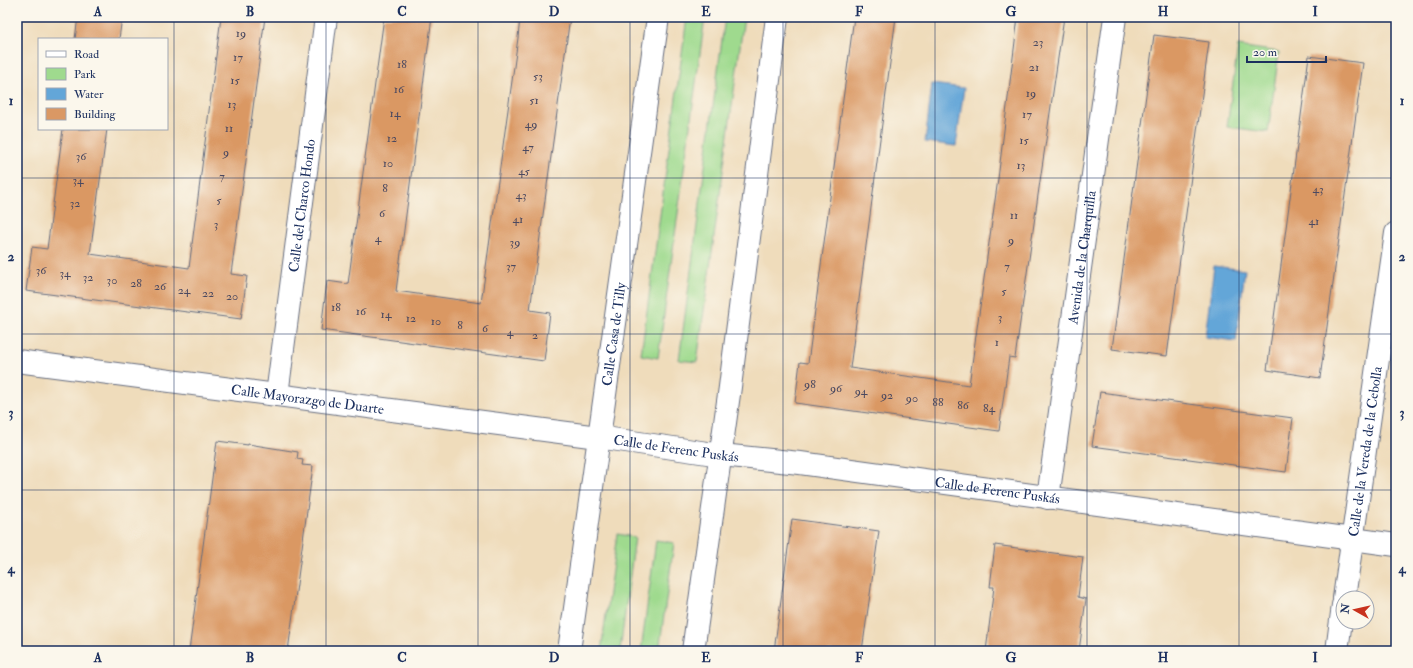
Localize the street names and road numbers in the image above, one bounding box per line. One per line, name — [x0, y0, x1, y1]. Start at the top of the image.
street label: Calle del Charco Hondo — [285, 138, 319, 273]
street label: Avenida de la Charquilla — [1064, 189, 1100, 326]
street label: Calle Casa de Tilly — [598, 280, 631, 387]
street label: Calle de la Vereda de la Cebolla — [1345, 365, 1386, 538]
street label: Calle Mayorazgo de Duarte — [230, 381, 385, 418]
street label: Calle de Ferenc Puskás — [612, 431, 740, 466]
street label: Calle de Ferenc Puskás — [934, 474, 1061, 508]

